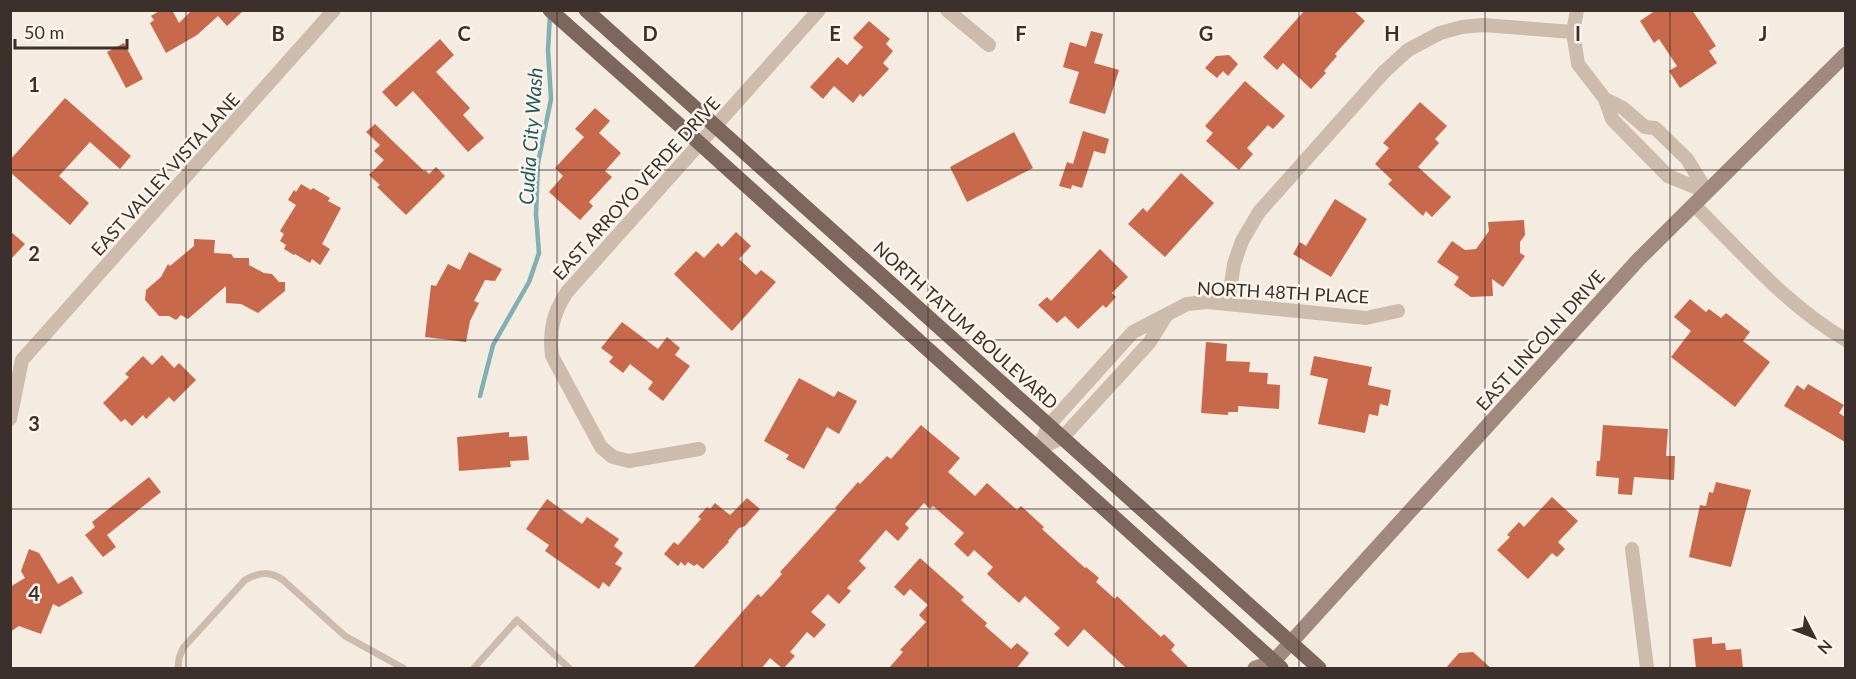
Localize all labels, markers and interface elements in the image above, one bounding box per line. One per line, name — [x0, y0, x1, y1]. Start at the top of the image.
scale bar — [15, 12, 128, 50]
text: 50 m — [24, 21, 64, 43]
text: B — [271, 21, 285, 45]
text: C — [457, 21, 471, 45]
text: D — [642, 21, 658, 45]
text: E — [829, 21, 841, 45]
text: F — [1015, 21, 1027, 45]
text: G — [1199, 21, 1213, 45]
text: H — [1384, 21, 1400, 45]
text: I — [1575, 21, 1581, 45]
text: J — [1759, 21, 1767, 45]
water label: Cudia City Wash — [513, 67, 547, 205]
text: 1 — [28, 72, 40, 96]
street label: EAST VALLEY VISTA LANE — [86, 88, 244, 260]
street label: EAST ARROYO VERDE DRIVE — [548, 92, 724, 284]
street label: NORTH TATUM BOULEVARD — [869, 236, 1063, 414]
text: 2 — [28, 241, 40, 265]
street label: EAST LINCOLN DRIVE — [1471, 265, 1609, 415]
street label: NORTH 48TH PLACE — [1196, 277, 1370, 307]
text: 3 — [28, 411, 40, 435]
text: 4 — [28, 581, 40, 605]
north arrow — [1784, 607, 1844, 667]
text: N — [1814, 636, 1837, 658]

